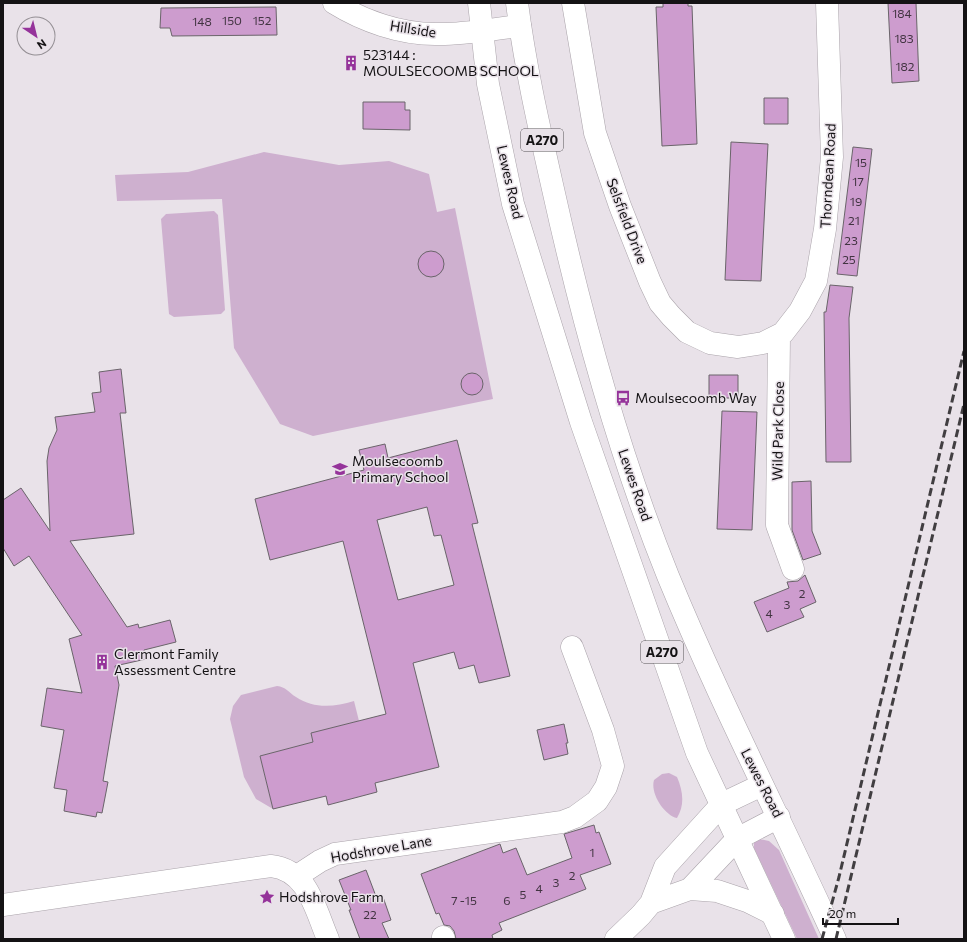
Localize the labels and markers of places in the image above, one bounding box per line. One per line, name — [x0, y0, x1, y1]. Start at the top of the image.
place label: 523144 : MOULSECOOMB SCHOOL — [363, 46, 539, 79]
building icon: 523144 : MOULSECOOMB SCHOOL — [342, 54, 360, 72]
bus stop icon: Moulsecoomb Way — [614, 389, 632, 407]
place label: Moulsecoomb Way — [635, 389, 757, 406]
place label: Moulsecoomb Primary School — [352, 452, 448, 485]
school or university icon: Moulsecoomb Primary School — [331, 460, 349, 478]
place label: Clermont Family Assessment Centre — [114, 645, 236, 678]
building icon: Clermont Family Assessment Centre — [93, 653, 111, 671]
place icon: Hodshrove Farm — [258, 888, 276, 906]
place label: Hodshrove Farm — [279, 888, 384, 905]

